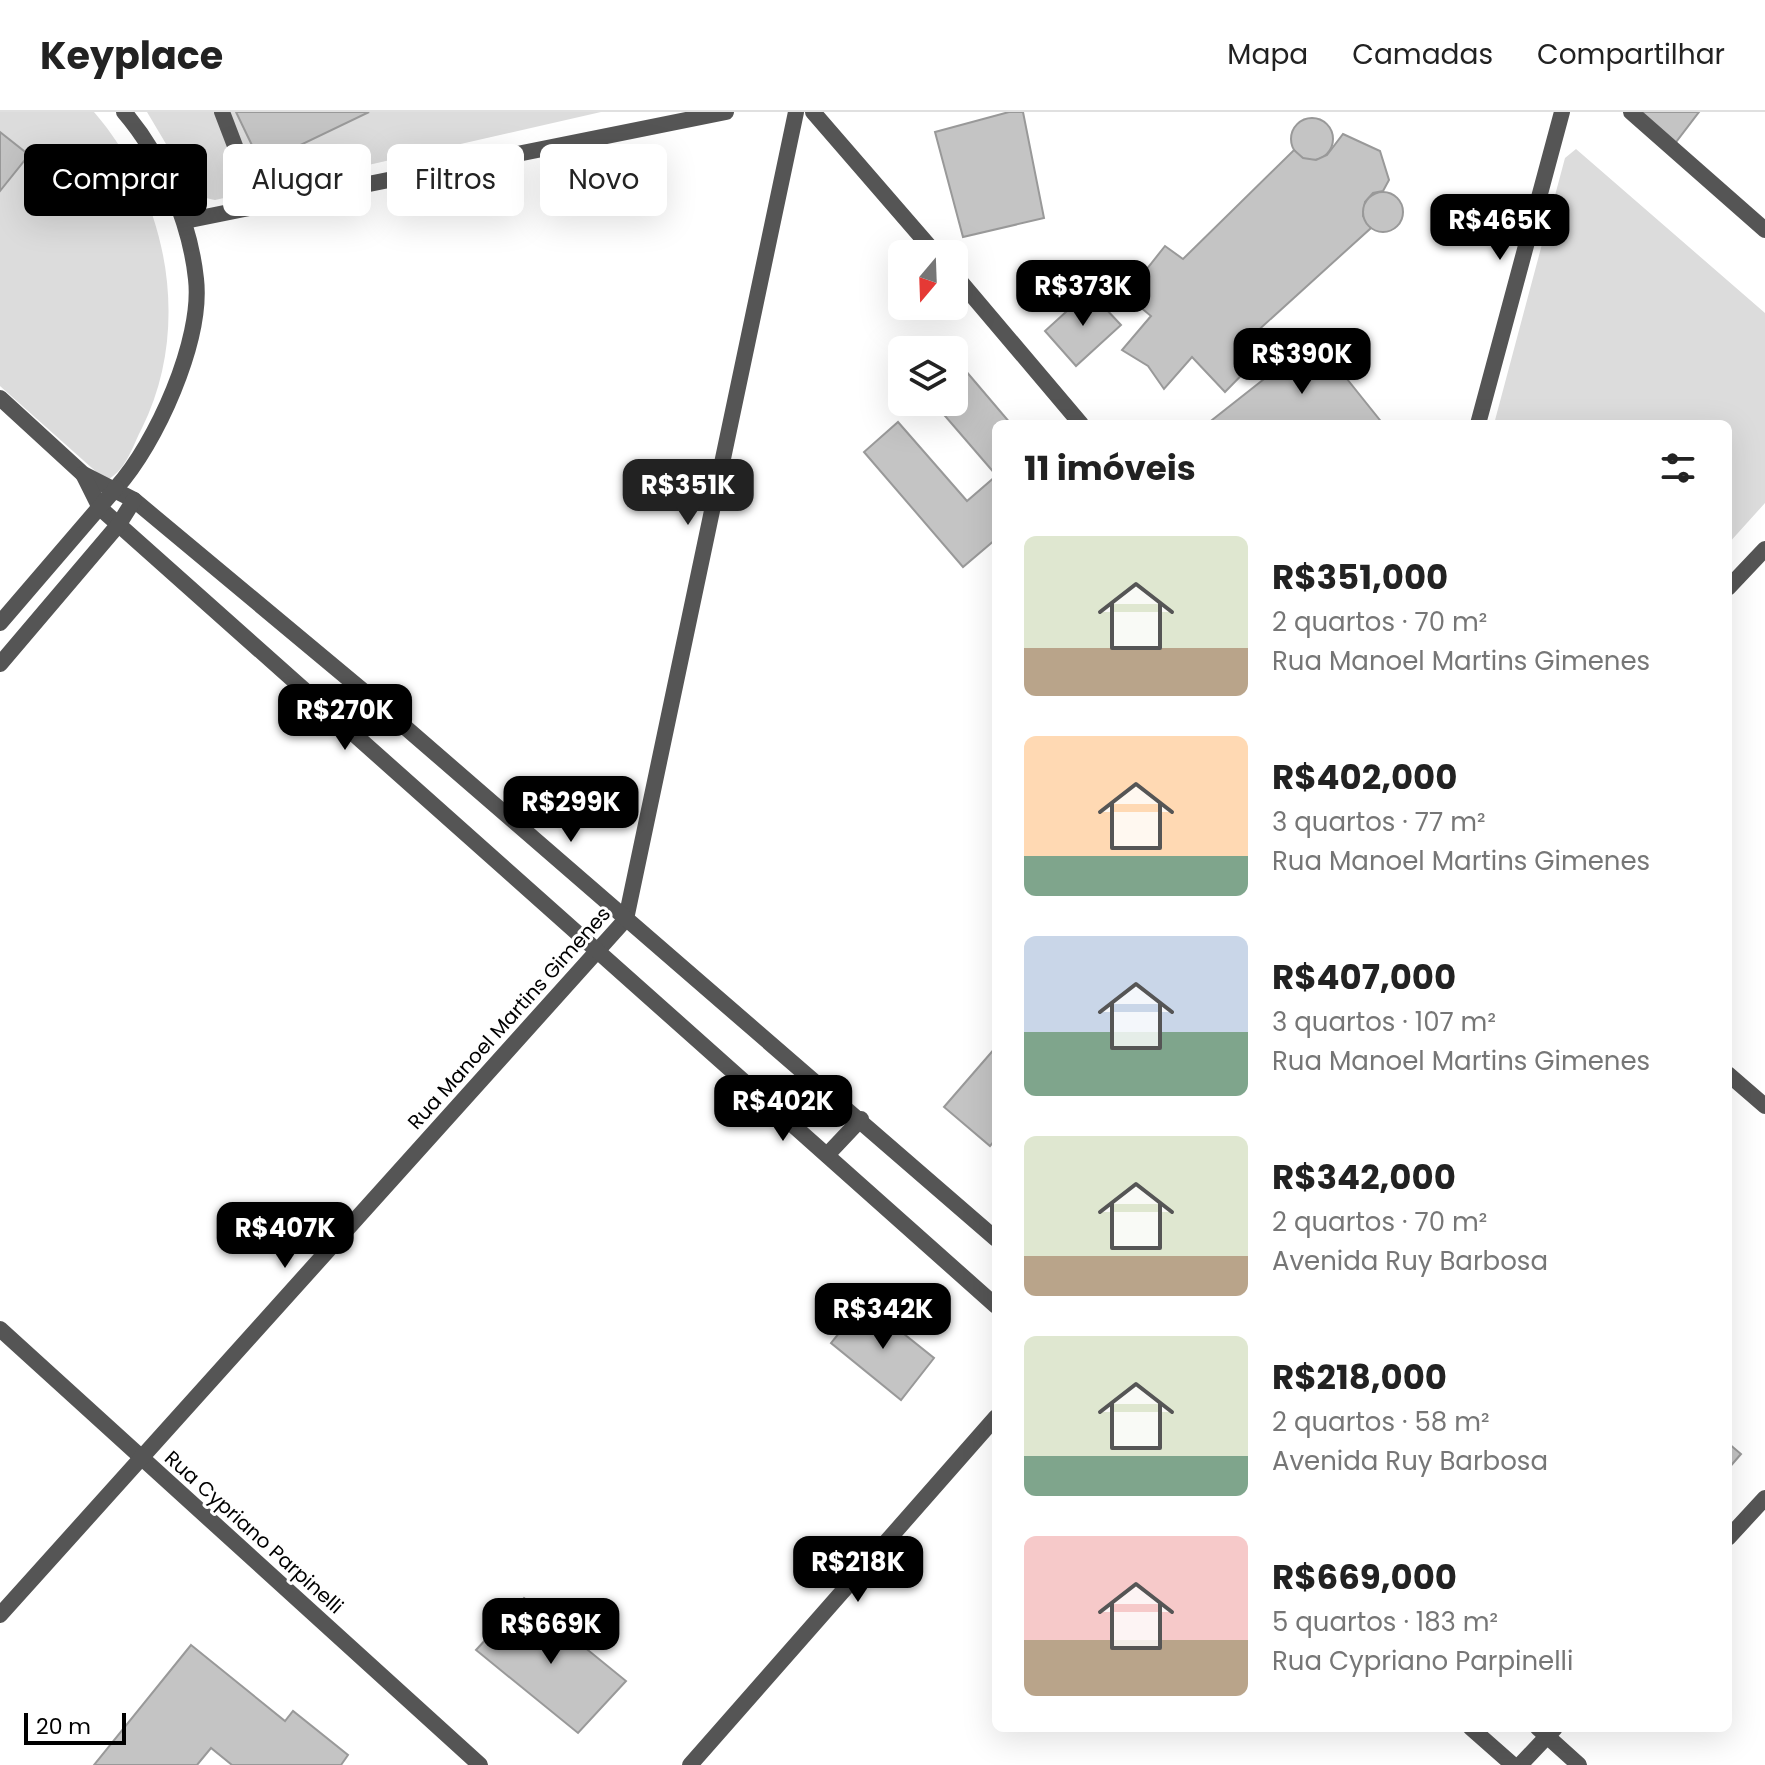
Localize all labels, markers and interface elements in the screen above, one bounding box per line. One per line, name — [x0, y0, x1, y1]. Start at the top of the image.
text: Keyplace — [40, 29, 223, 82]
text: Mapa — [1227, 35, 1308, 74]
text: Camadas — [1352, 35, 1493, 74]
text: Compartilhar — [1537, 35, 1725, 74]
chip: Comprar — [24, 144, 207, 216]
chip: Alugar — [223, 144, 371, 216]
chip: Filtros — [387, 144, 524, 216]
chip: Novo — [540, 144, 667, 216]
pin: R$465K — [1435, 194, 1565, 262]
text: R$465K — [1448, 202, 1552, 238]
north arrow — [888, 240, 968, 320]
map controls — [888, 240, 968, 416]
pin: R$373K — [1018, 260, 1148, 328]
text: R$373K — [1034, 268, 1132, 304]
pin: R$390K — [1237, 328, 1367, 396]
button: layers — [888, 336, 968, 416]
text: R$390K — [1252, 336, 1352, 372]
text: 11 imóveis — [1024, 444, 1196, 492]
icon: filters — [1656, 446, 1700, 490]
pin: R$351K — [623, 459, 753, 527]
text: R$351K — [641, 467, 735, 503]
text: R$351,000 — [1272, 553, 1448, 601]
icon: home — [1088, 568, 1184, 664]
text: 2 quartos · 70 m² — [1272, 604, 1487, 640]
text: Rua Manoel Martins Gimenes — [1272, 643, 1650, 679]
pin: R$270K — [280, 684, 410, 752]
text: R$270K — [296, 692, 394, 728]
text: R$402,000 — [1272, 753, 1457, 801]
icon: home — [1088, 768, 1184, 864]
pin: R$299K — [506, 776, 636, 844]
text: R$299K — [521, 784, 621, 820]
text: 3 quartos · 77 m² — [1272, 804, 1486, 840]
text: Rua Manoel Martins Gimenes — [1272, 843, 1650, 879]
street label: Rua Manoel Martins Gimenes — [401, 901, 617, 1135]
text: R$407,000 — [1272, 953, 1456, 1001]
icon: home — [1088, 968, 1184, 1064]
text: 3 quartos · 107 m² — [1272, 1004, 1496, 1040]
text: Rua Manoel Martins Gimenes — [1272, 1043, 1650, 1079]
pin: R$402K — [718, 1075, 848, 1143]
text: R$402K — [732, 1083, 834, 1119]
text: R$342,000 — [1272, 1153, 1456, 1201]
icon: home — [1088, 1168, 1184, 1264]
pin: R$407K — [220, 1202, 350, 1270]
text: 2 quartos · 70 m² — [1272, 1204, 1487, 1240]
text: R$407K — [235, 1210, 335, 1246]
text: Avenida Ruy Barbosa — [1272, 1243, 1548, 1279]
pin: R$342K — [818, 1283, 948, 1351]
text: R$342K — [833, 1291, 933, 1327]
text: R$218,000 — [1272, 1353, 1447, 1401]
icon: home — [1088, 1368, 1184, 1464]
text: 2 quartos · 58 m² — [1272, 1404, 1490, 1440]
text: Avenida Ruy Barbosa — [1272, 1443, 1548, 1479]
street label: Rua Cypriano Parpinelli — [158, 1444, 350, 1620]
pin: R$218K — [793, 1536, 923, 1604]
text: R$218K — [811, 1544, 905, 1580]
text: R$669,000 — [1272, 1553, 1457, 1601]
icon: home — [1088, 1568, 1184, 1664]
pin: R$669K — [486, 1598, 616, 1666]
text: 5 quartos · 183 m² — [1272, 1604, 1498, 1640]
text: R$669K — [500, 1606, 602, 1642]
text: Rua Cypriano Parpinelli — [1272, 1643, 1573, 1679]
scale bar — [24, 1709, 126, 1745]
text: 20 m — [36, 1711, 91, 1742]

